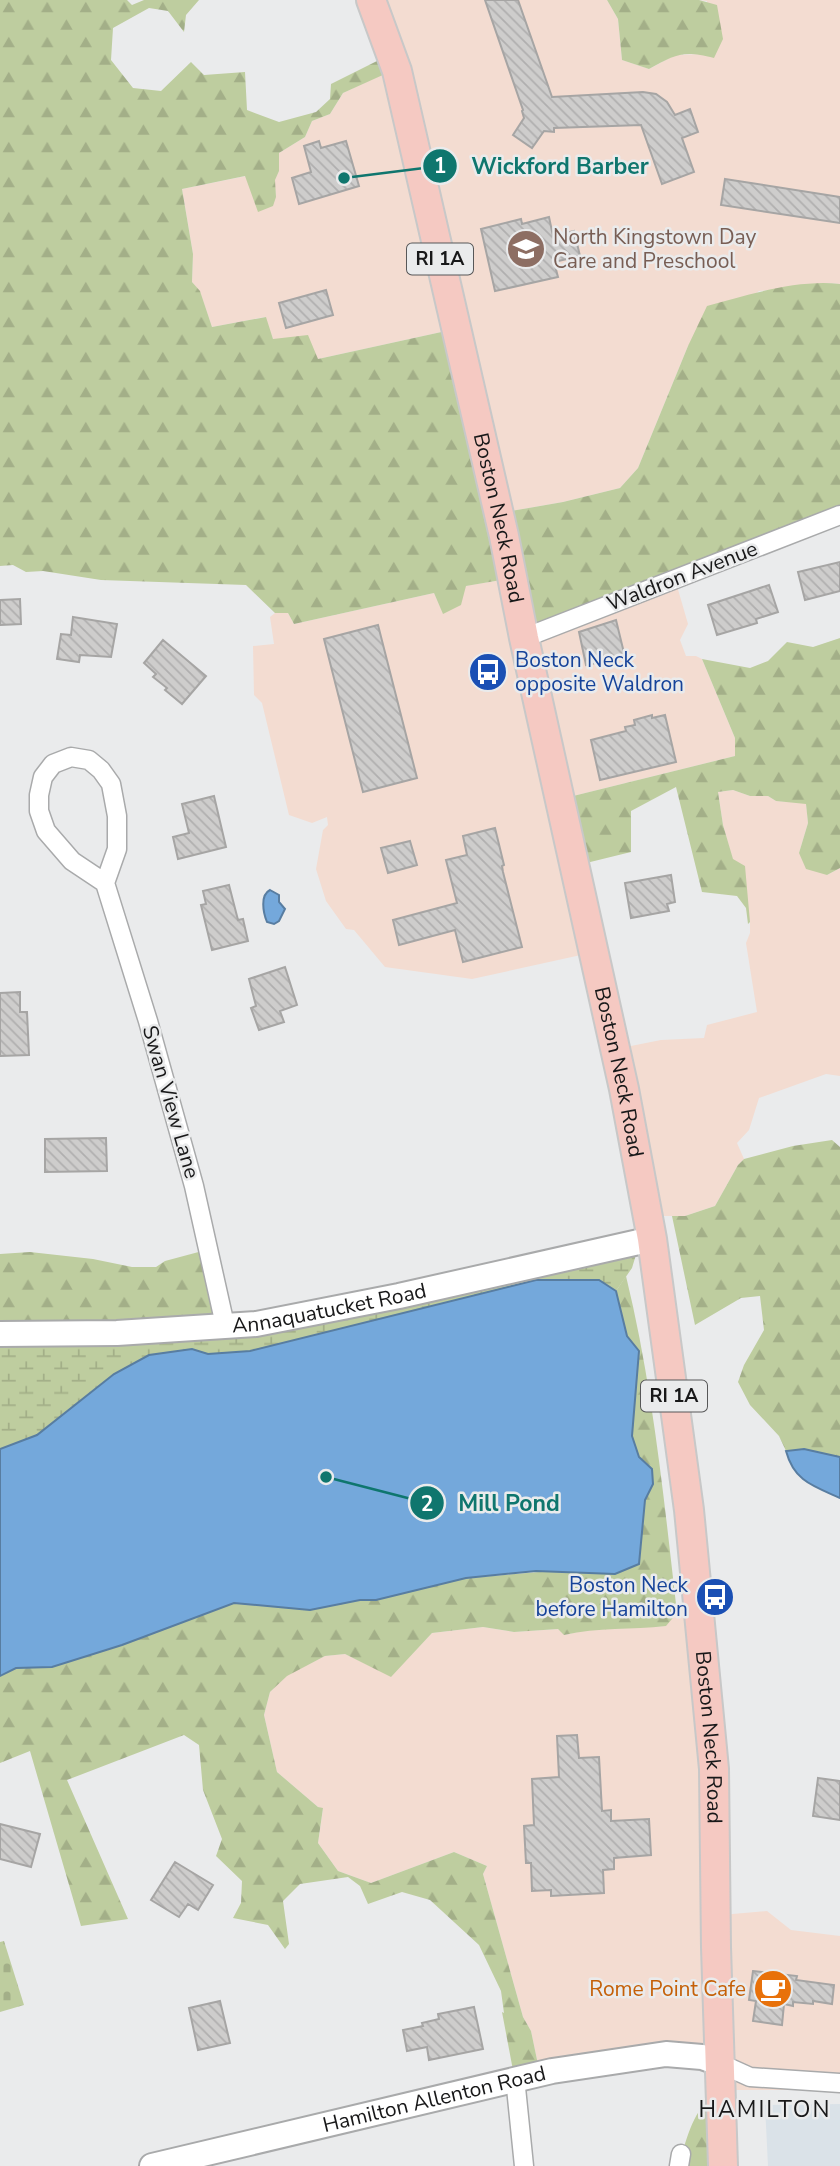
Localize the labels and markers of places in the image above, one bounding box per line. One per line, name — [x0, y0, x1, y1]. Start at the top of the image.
callout: Wickford Barber — [422, 144, 663, 188]
place label: North Kingstown Day Care and Preschool — [553, 223, 757, 275]
school or university icon: North Kingstown Day Care and Preschool — [505, 228, 547, 270]
place label: Boston Neck opposite Waldron — [515, 646, 684, 698]
bus stop icon: Boston Neck opposite Waldron — [467, 651, 509, 693]
callout: Mill Pond — [409, 1481, 574, 1525]
place label: Boston Neck before Hamilton — [535, 1571, 688, 1623]
bus stop icon: Boston Neck before Hamilton — [694, 1576, 736, 1618]
cafe icon: Rome Point Cafe — [752, 1968, 794, 2010]
place label: Rome Point Cafe — [589, 1975, 746, 2003]

